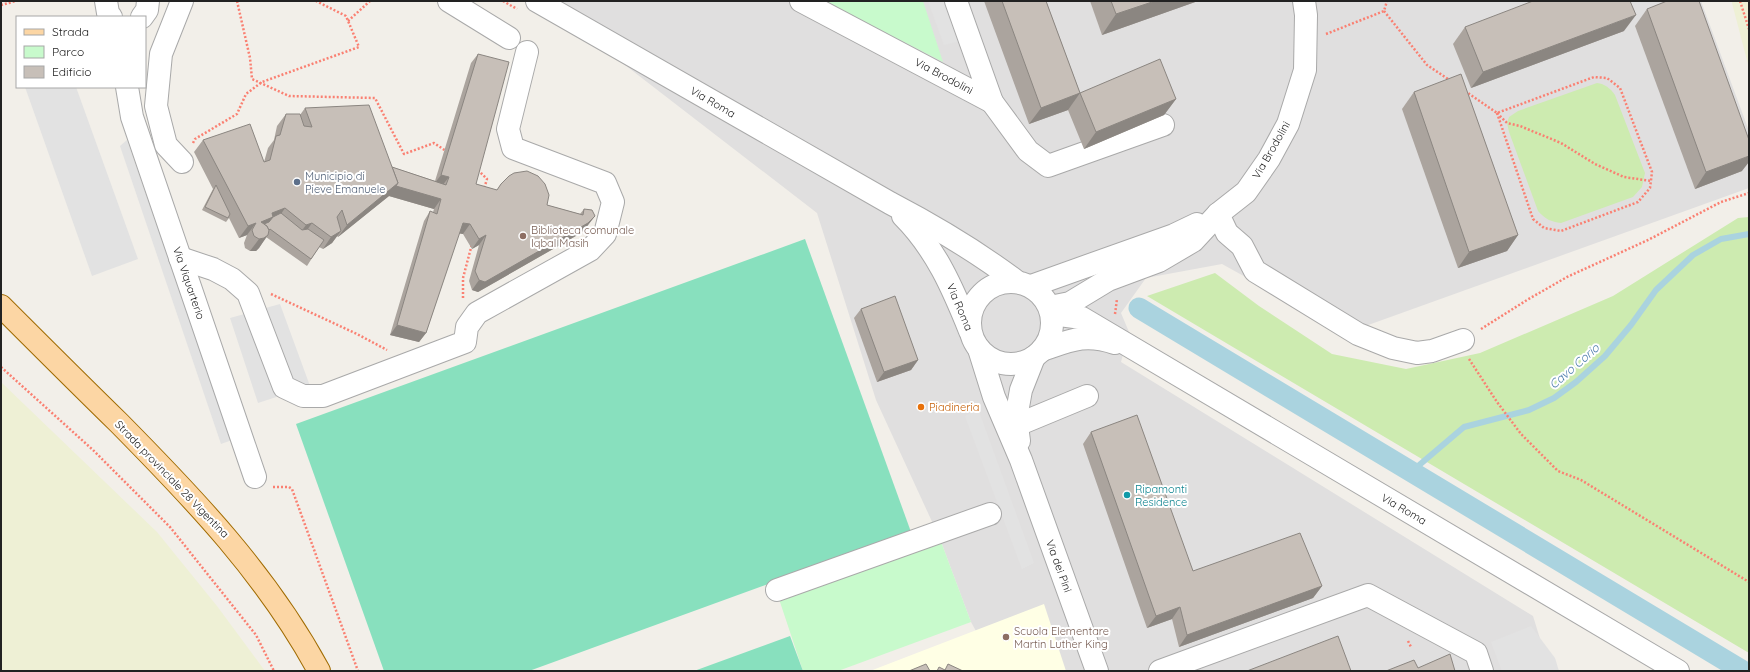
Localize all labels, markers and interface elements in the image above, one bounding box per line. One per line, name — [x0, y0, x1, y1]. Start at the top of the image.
legend — [16, 16, 146, 88]
text: Strada — [52, 24, 89, 39]
text: Parco — [52, 44, 84, 59]
street label: Via Brodolini — [912, 55, 976, 97]
text: Edificio — [52, 64, 92, 79]
street label: Via Roma — [688, 83, 738, 121]
street label: Via Brodolini — [1249, 119, 1293, 181]
place label: Municipio di Pieve Emanuele — [305, 169, 385, 196]
marker: Municipio di Pieve Emanuele — [292, 177, 302, 187]
place label: Biblioteca comunale Iqbal Masih — [531, 223, 634, 250]
marker: Biblioteca comunale Iqbal Masih — [518, 231, 528, 241]
street label: Via Viquarterio — [170, 245, 208, 322]
street label: Via Roma — [944, 281, 976, 333]
water label: Cavo Corio — [1546, 340, 1603, 392]
place label: Piadineria — [929, 400, 979, 414]
marker: Piadineria — [916, 402, 926, 412]
street label: Strada provinciale 28 Vigentina — [112, 417, 232, 541]
place label: Ripamonti Residence — [1135, 482, 1187, 509]
marker: Ripamonti Residence — [1122, 490, 1132, 500]
street label: Via Roma — [1379, 490, 1429, 528]
street label: Via dei Pini — [1043, 538, 1075, 594]
place label: Scuola Elementare Martin Luther King — [1014, 624, 1109, 651]
marker: Scuola Elementare Martin Luther King — [1001, 632, 1011, 642]

